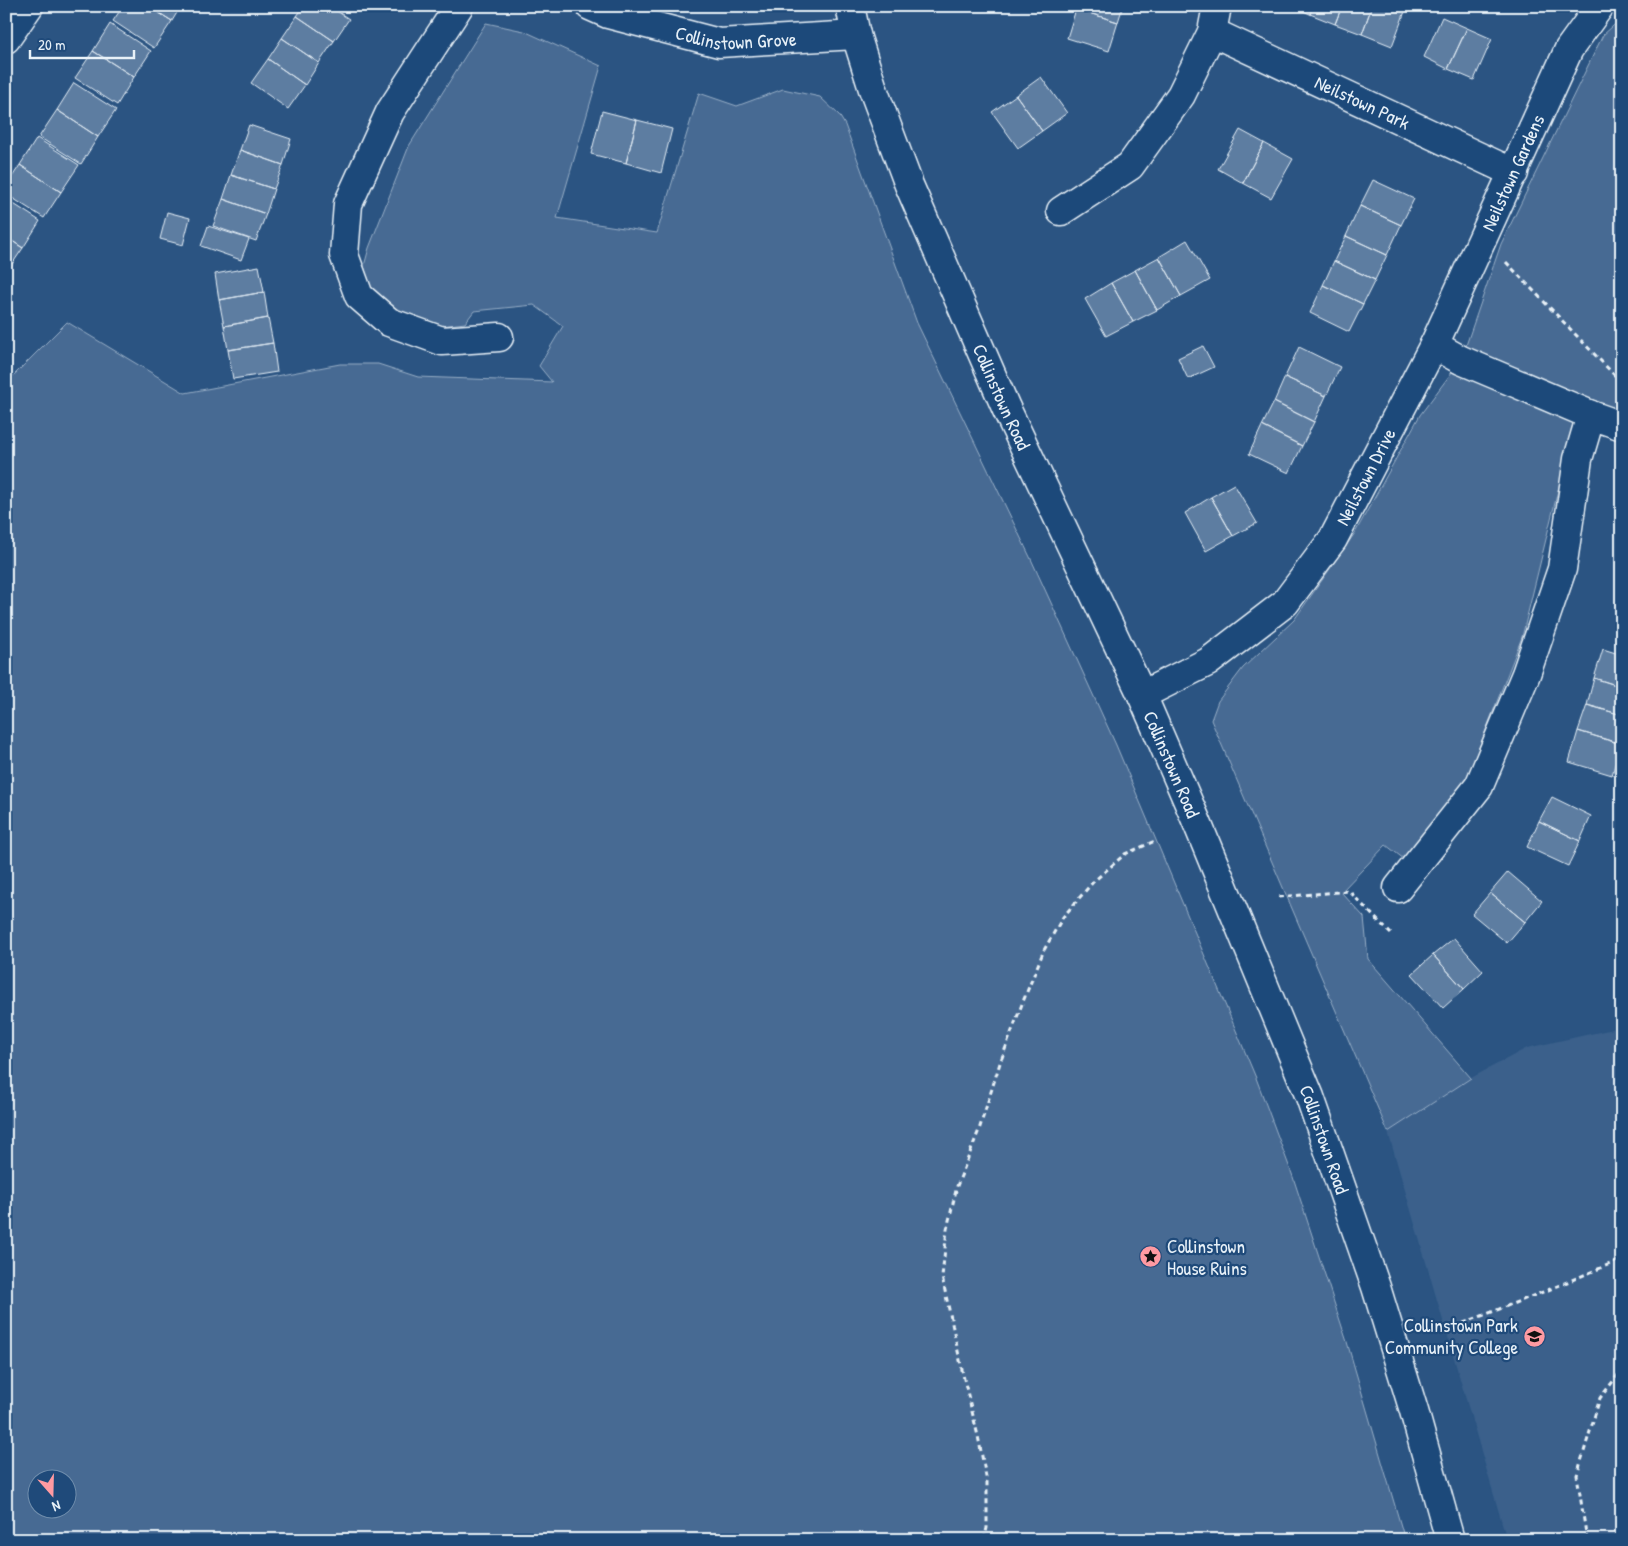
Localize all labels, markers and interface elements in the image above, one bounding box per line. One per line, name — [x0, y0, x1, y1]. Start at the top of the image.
street label: Collinstown Grove — [673, 19, 798, 56]
scale bar — [30, 28, 134, 60]
text: 20 m — [38, 34, 65, 55]
street label: Neilstown Park — [1311, 69, 1414, 136]
street label: Neilstown Gardens — [1475, 110, 1550, 235]
street label: Collinstown Road — [967, 340, 1037, 455]
street label: Neilstown Drive — [1329, 423, 1402, 530]
street label: Collinstown Road — [1137, 707, 1207, 822]
street label: Collinstown Road — [1293, 1081, 1356, 1198]
place label: Collinstown House Ruins — [1167, 1233, 1247, 1281]
place icon: Collinstown House Ruins — [1139, 1245, 1163, 1269]
place label: Collinstown Park Community College — [1385, 1312, 1518, 1360]
school or university icon: Collinstown Park Community College — [1522, 1324, 1546, 1348]
north arrow — [28, 1468, 78, 1518]
text: N — [49, 1496, 63, 1517]

